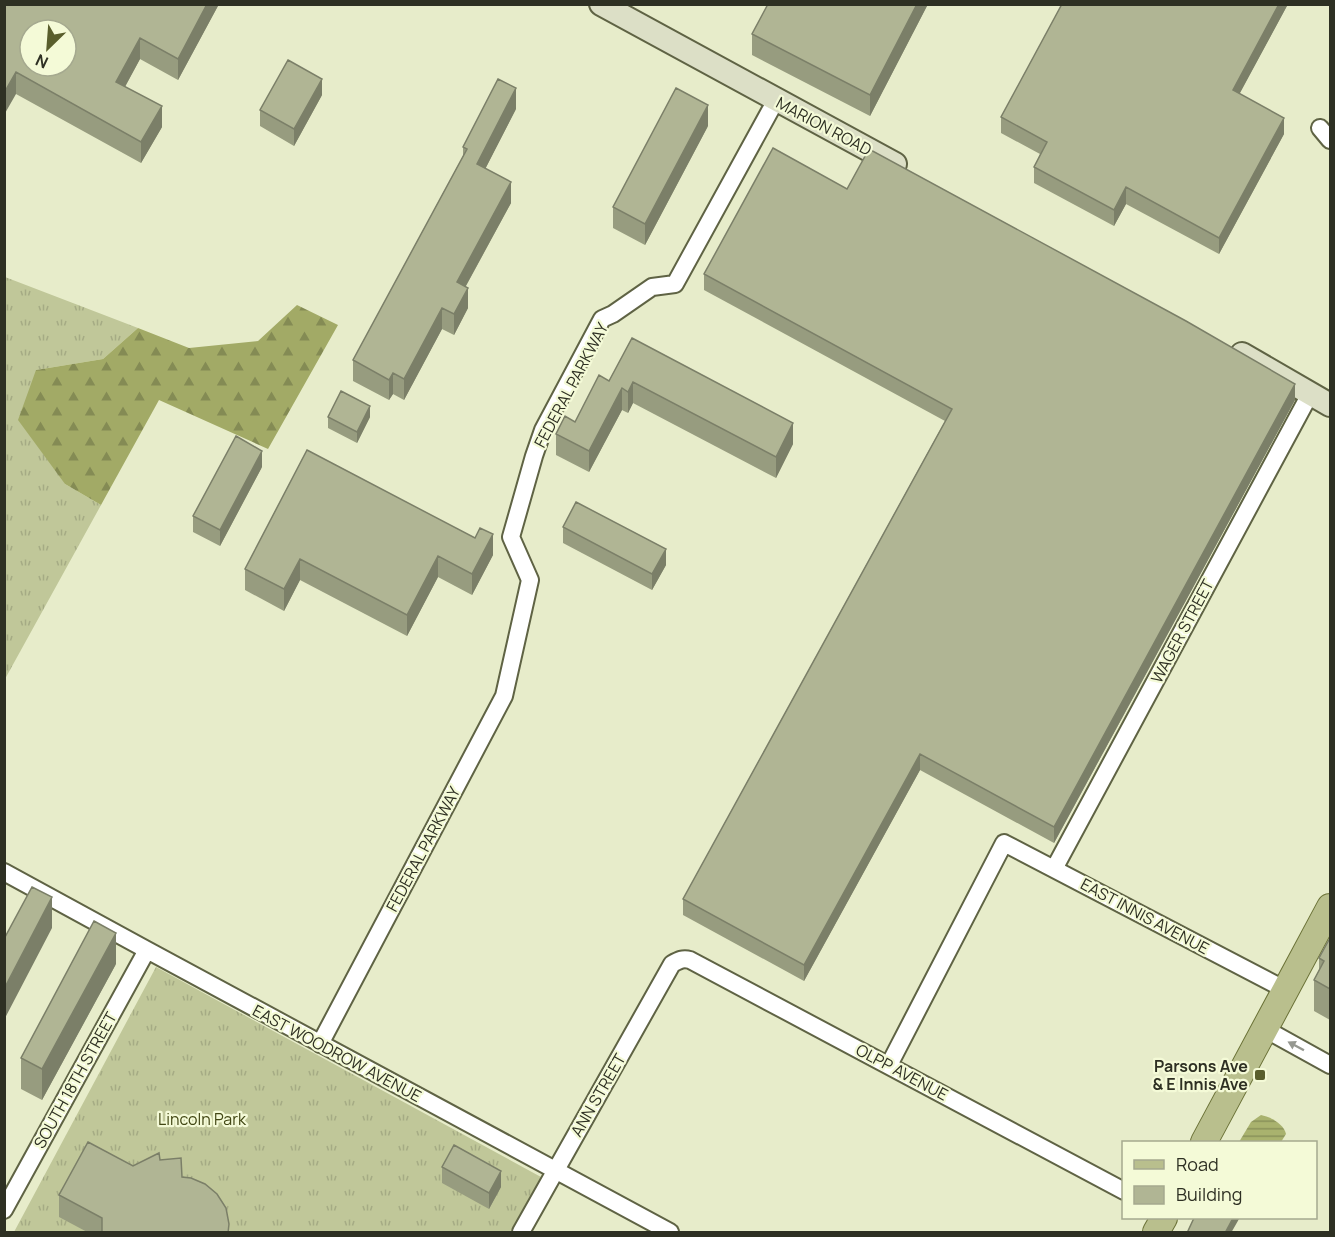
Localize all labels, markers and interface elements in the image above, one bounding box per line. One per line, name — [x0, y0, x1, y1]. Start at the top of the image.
north arrow — [18, 18, 78, 78]
text: N — [32, 49, 52, 74]
street label: MARION ROAD — [772, 92, 876, 161]
street label: FEDERAL PARKWAY — [529, 319, 613, 451]
street label: WAGER STREET — [1145, 575, 1219, 687]
street label: FEDERAL PARKWAY — [381, 783, 465, 915]
street label: EAST INNIS AVENUE — [1077, 873, 1213, 959]
street label: EAST WOODROW AVENUE — [249, 999, 425, 1107]
street label: SOUTH 18TH STREET — [28, 1007, 122, 1152]
street label: OLPP AVENUE — [852, 1038, 952, 1106]
one-way arrow — [1287, 1041, 1304, 1051]
street label: ANN STREET — [565, 1049, 631, 1141]
place label: Parsons Ave & E Innis Ave — [1152, 1055, 1248, 1095]
marker: Parsons Ave & E Innis Ave — [1253, 1068, 1267, 1082]
park label: Lincoln Park — [158, 1108, 247, 1130]
legend — [1122, 1141, 1317, 1219]
text: Road — [1176, 1152, 1219, 1176]
text: Building — [1176, 1182, 1242, 1206]

